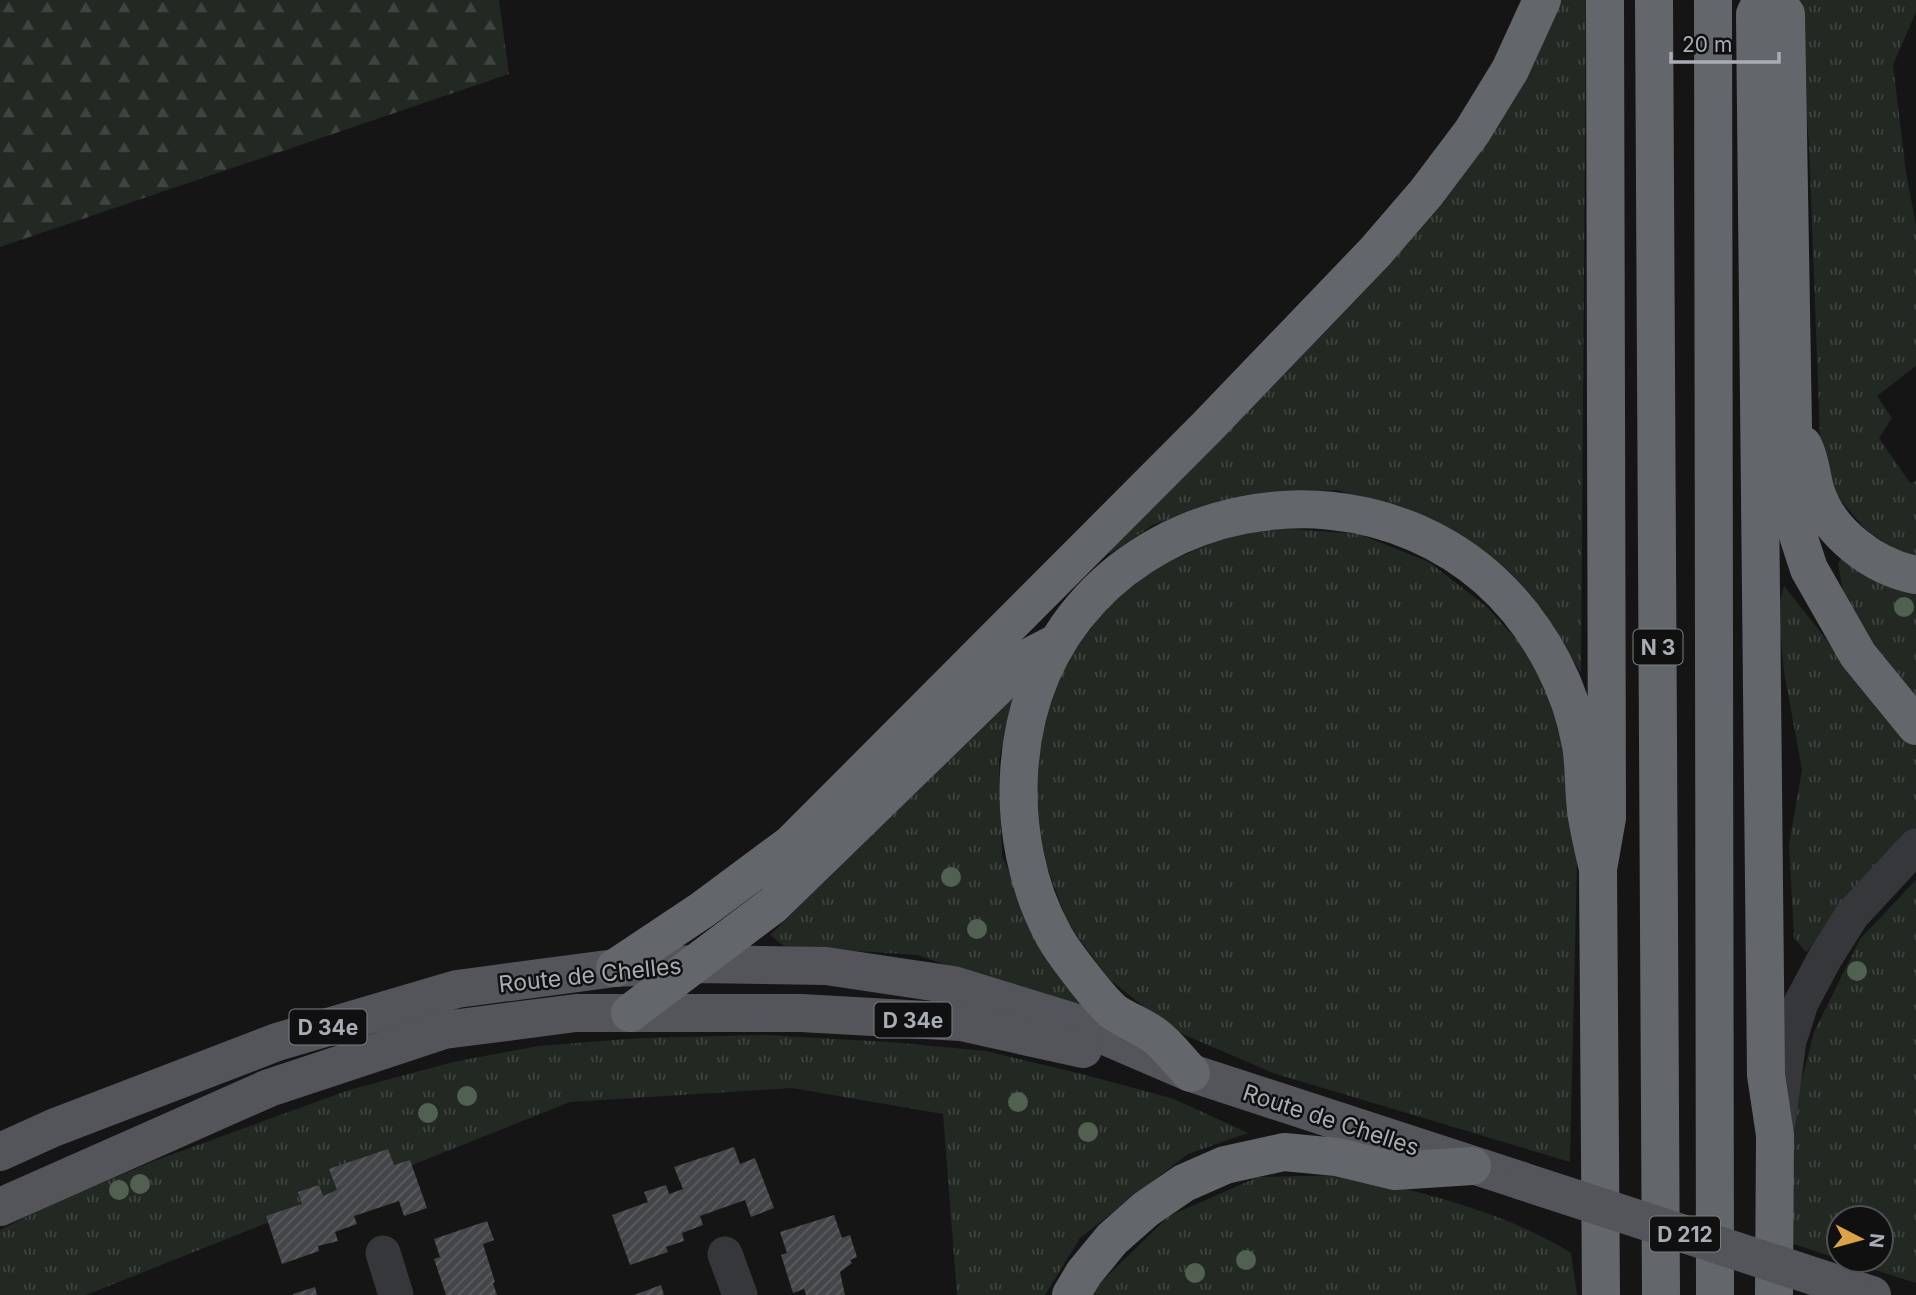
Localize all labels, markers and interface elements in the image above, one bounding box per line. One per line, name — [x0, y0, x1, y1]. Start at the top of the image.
scale bar — [1671, 21, 1780, 65]
text: 20 m — [1682, 32, 1732, 57]
road number: N 3 — [1634, 630, 1682, 664]
street label: Route de Chelles — [497, 951, 683, 999]
road number: D 34e — [874, 1002, 951, 1038]
road number: D 34e — [290, 1010, 366, 1044]
street label: Route de Chelles — [1239, 1078, 1423, 1162]
north arrow — [1825, 1204, 1895, 1274]
road number: D 212 — [1650, 1216, 1720, 1252]
text: N — [1864, 1232, 1889, 1249]

